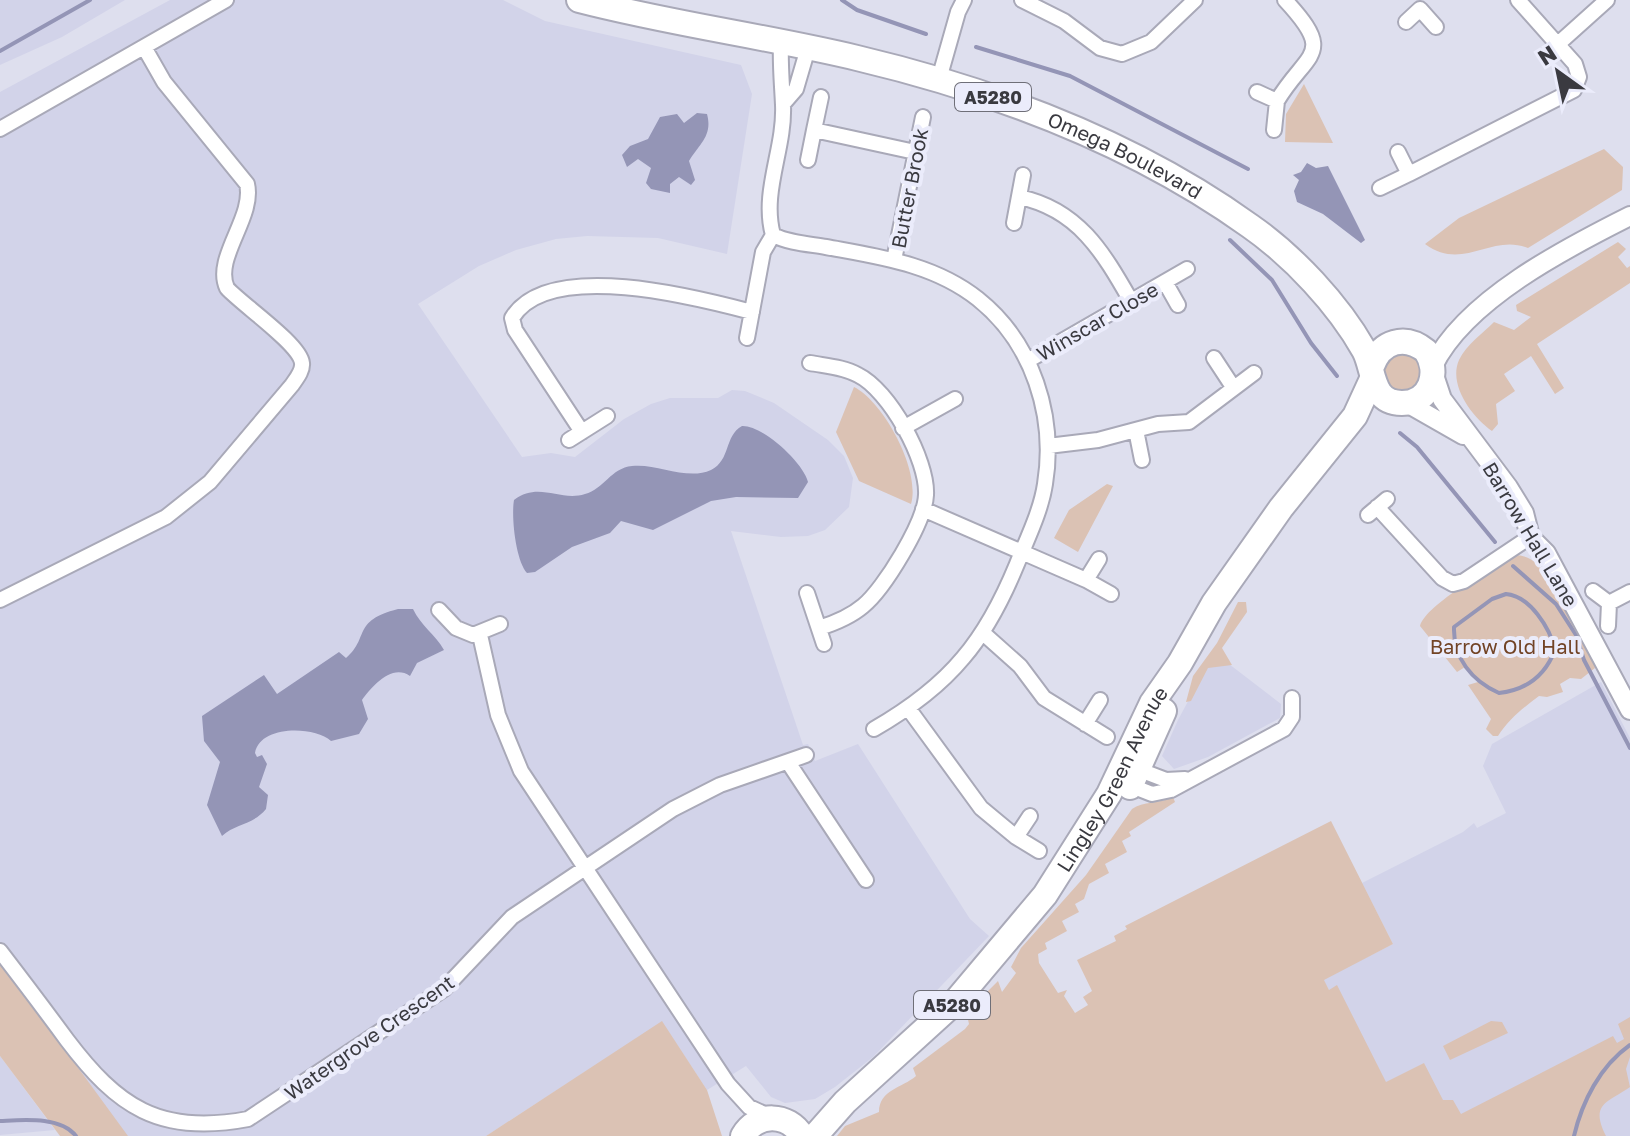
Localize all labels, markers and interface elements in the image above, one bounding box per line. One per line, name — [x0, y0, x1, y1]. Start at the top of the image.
north arrow — [1518, 32, 1598, 112]
text: N — [1532, 39, 1561, 71]
road number: A5280 — [955, 83, 1031, 111]
street label: Omega Boulevard — [1044, 107, 1207, 203]
street label: Butter Brook — [886, 126, 932, 250]
street label: Winscar Close — [1032, 276, 1162, 366]
street label: Barrow Hall Lane — [1478, 457, 1584, 611]
park label: Barrow Old Hall — [1430, 634, 1580, 658]
street label: Lingley Green Avenue — [1051, 681, 1172, 876]
street label: Watergrove Crescent — [280, 969, 458, 1105]
road number: A5280 — [914, 991, 990, 1019]

